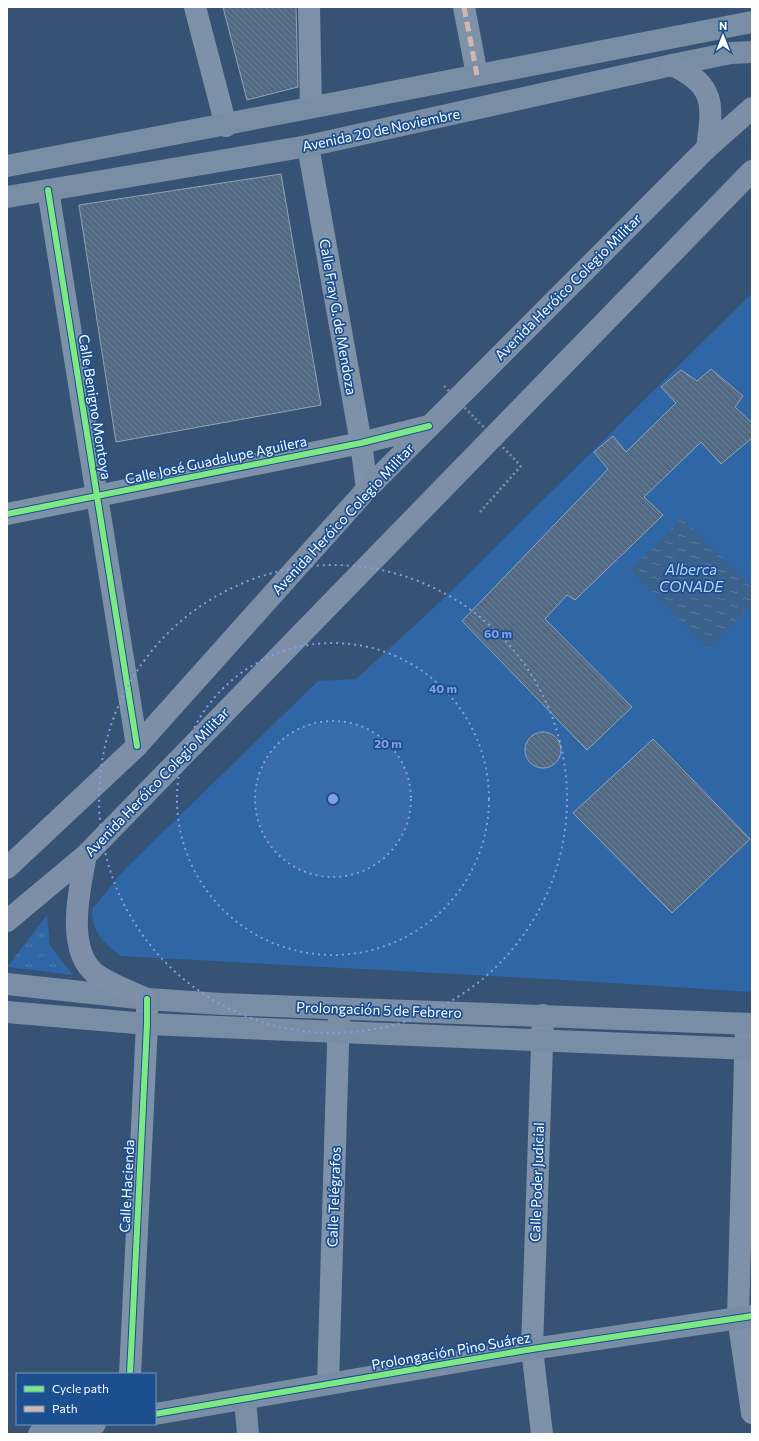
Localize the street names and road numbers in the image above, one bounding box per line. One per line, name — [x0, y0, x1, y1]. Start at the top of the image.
street label: Avenida 20 de Noviembre — [300, 104, 461, 155]
street label: Avenida Heróico Colegio Militar — [491, 210, 645, 363]
street label: Calle Fray G. de Mendoza — [316, 237, 361, 396]
street label: Calle Benigno Montoya — [76, 333, 115, 481]
street label: Calle José Guadalupe Aguilera — [123, 432, 308, 487]
street label: Avenida Heróico Colegio Militar — [268, 439, 417, 598]
street label: Avenida Heróico Colegio Militar — [81, 703, 233, 860]
street label: Prolongación 5 de Febrero — [296, 998, 462, 1021]
street label: Calle Poder Judicial — [526, 1122, 547, 1242]
street label: Calle Hacienda — [116, 1139, 137, 1233]
street label: Calle Telégrafos — [323, 1146, 344, 1247]
street label: Prolongación Pino Suárez — [370, 1328, 532, 1373]

